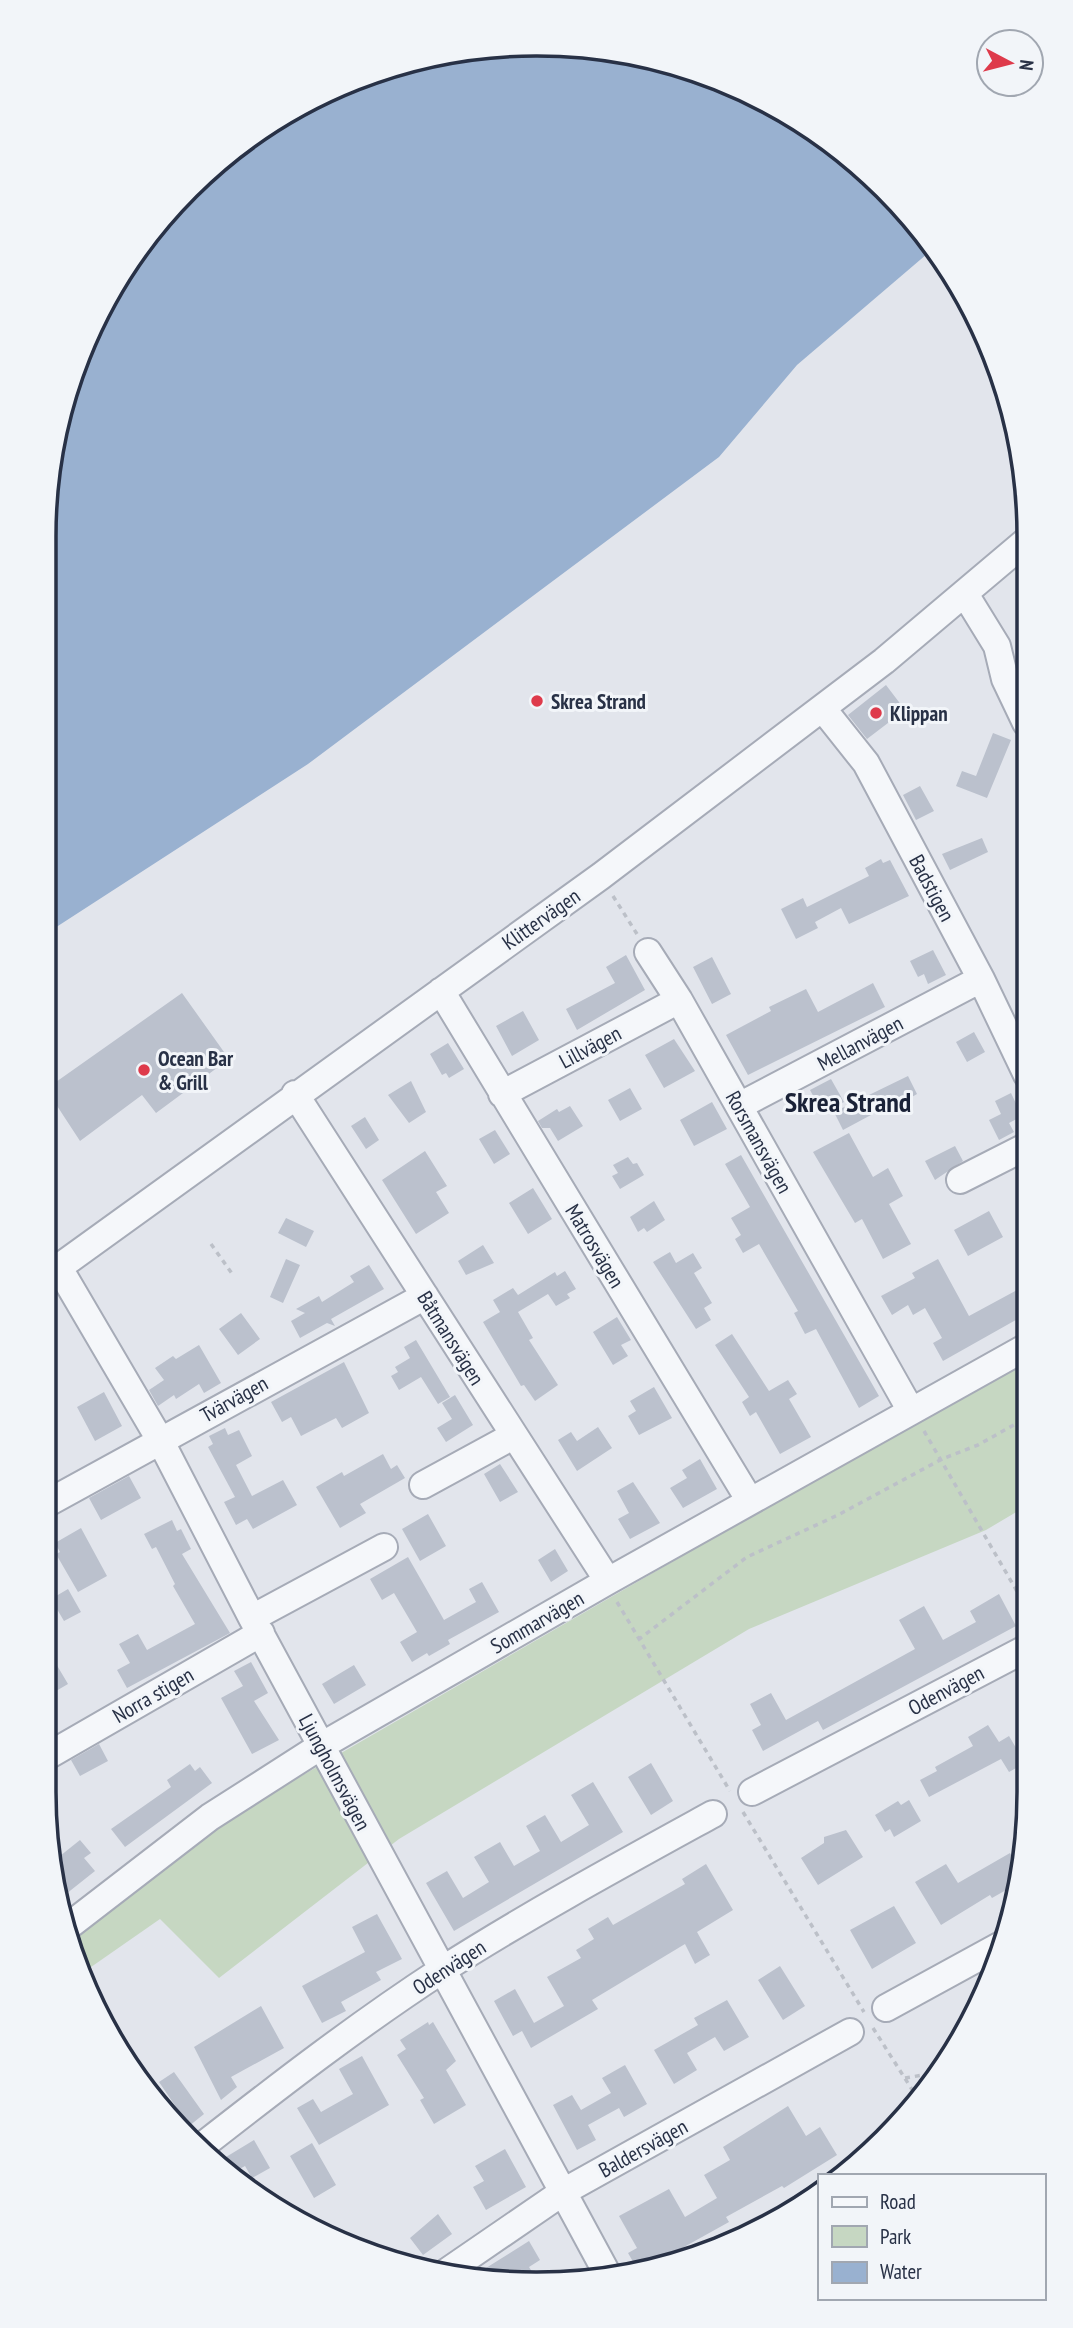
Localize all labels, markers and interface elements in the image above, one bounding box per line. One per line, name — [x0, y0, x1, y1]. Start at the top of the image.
north arrow — [975, 28, 1045, 98]
text: N — [1014, 59, 1039, 72]
place label: Skrea Strand — [551, 688, 646, 715]
marker: Skrea Strand — [529, 693, 545, 709]
place label: Klippan — [890, 700, 948, 727]
marker: Klippan — [868, 705, 884, 721]
street label: Badstigen — [903, 850, 961, 926]
street label: Klittervägen — [497, 882, 585, 956]
street label: Mellanvägen — [813, 1009, 907, 1077]
street label: Lillvägen — [554, 1019, 626, 1075]
place label: Ocean Bar & Grill — [158, 1045, 234, 1096]
marker: Ocean Bar & Grill — [136, 1062, 152, 1078]
district label: Skrea Strand — [785, 1083, 911, 1120]
street label: Rorsmansvägen — [720, 1086, 798, 1198]
street label: Matrosvägen — [559, 1199, 631, 1293]
street label: Båtmansvägen — [411, 1286, 491, 1390]
street label: Tvärvägen — [196, 1369, 272, 1429]
street label: Sommarvägen — [486, 1585, 588, 1659]
street label: Odenvägen — [903, 1659, 989, 1721]
street label: Norra stigen — [108, 1661, 198, 1729]
street label: Ljungholmsvägen — [293, 1709, 377, 1835]
street label: Odenvägen — [407, 1933, 491, 2001]
street label: Baldersvägen — [594, 2113, 692, 2183]
legend — [818, 2174, 1045, 2300]
text: Road — [880, 2188, 916, 2215]
text: Park — [880, 2223, 911, 2250]
text: Water — [880, 2258, 922, 2285]

